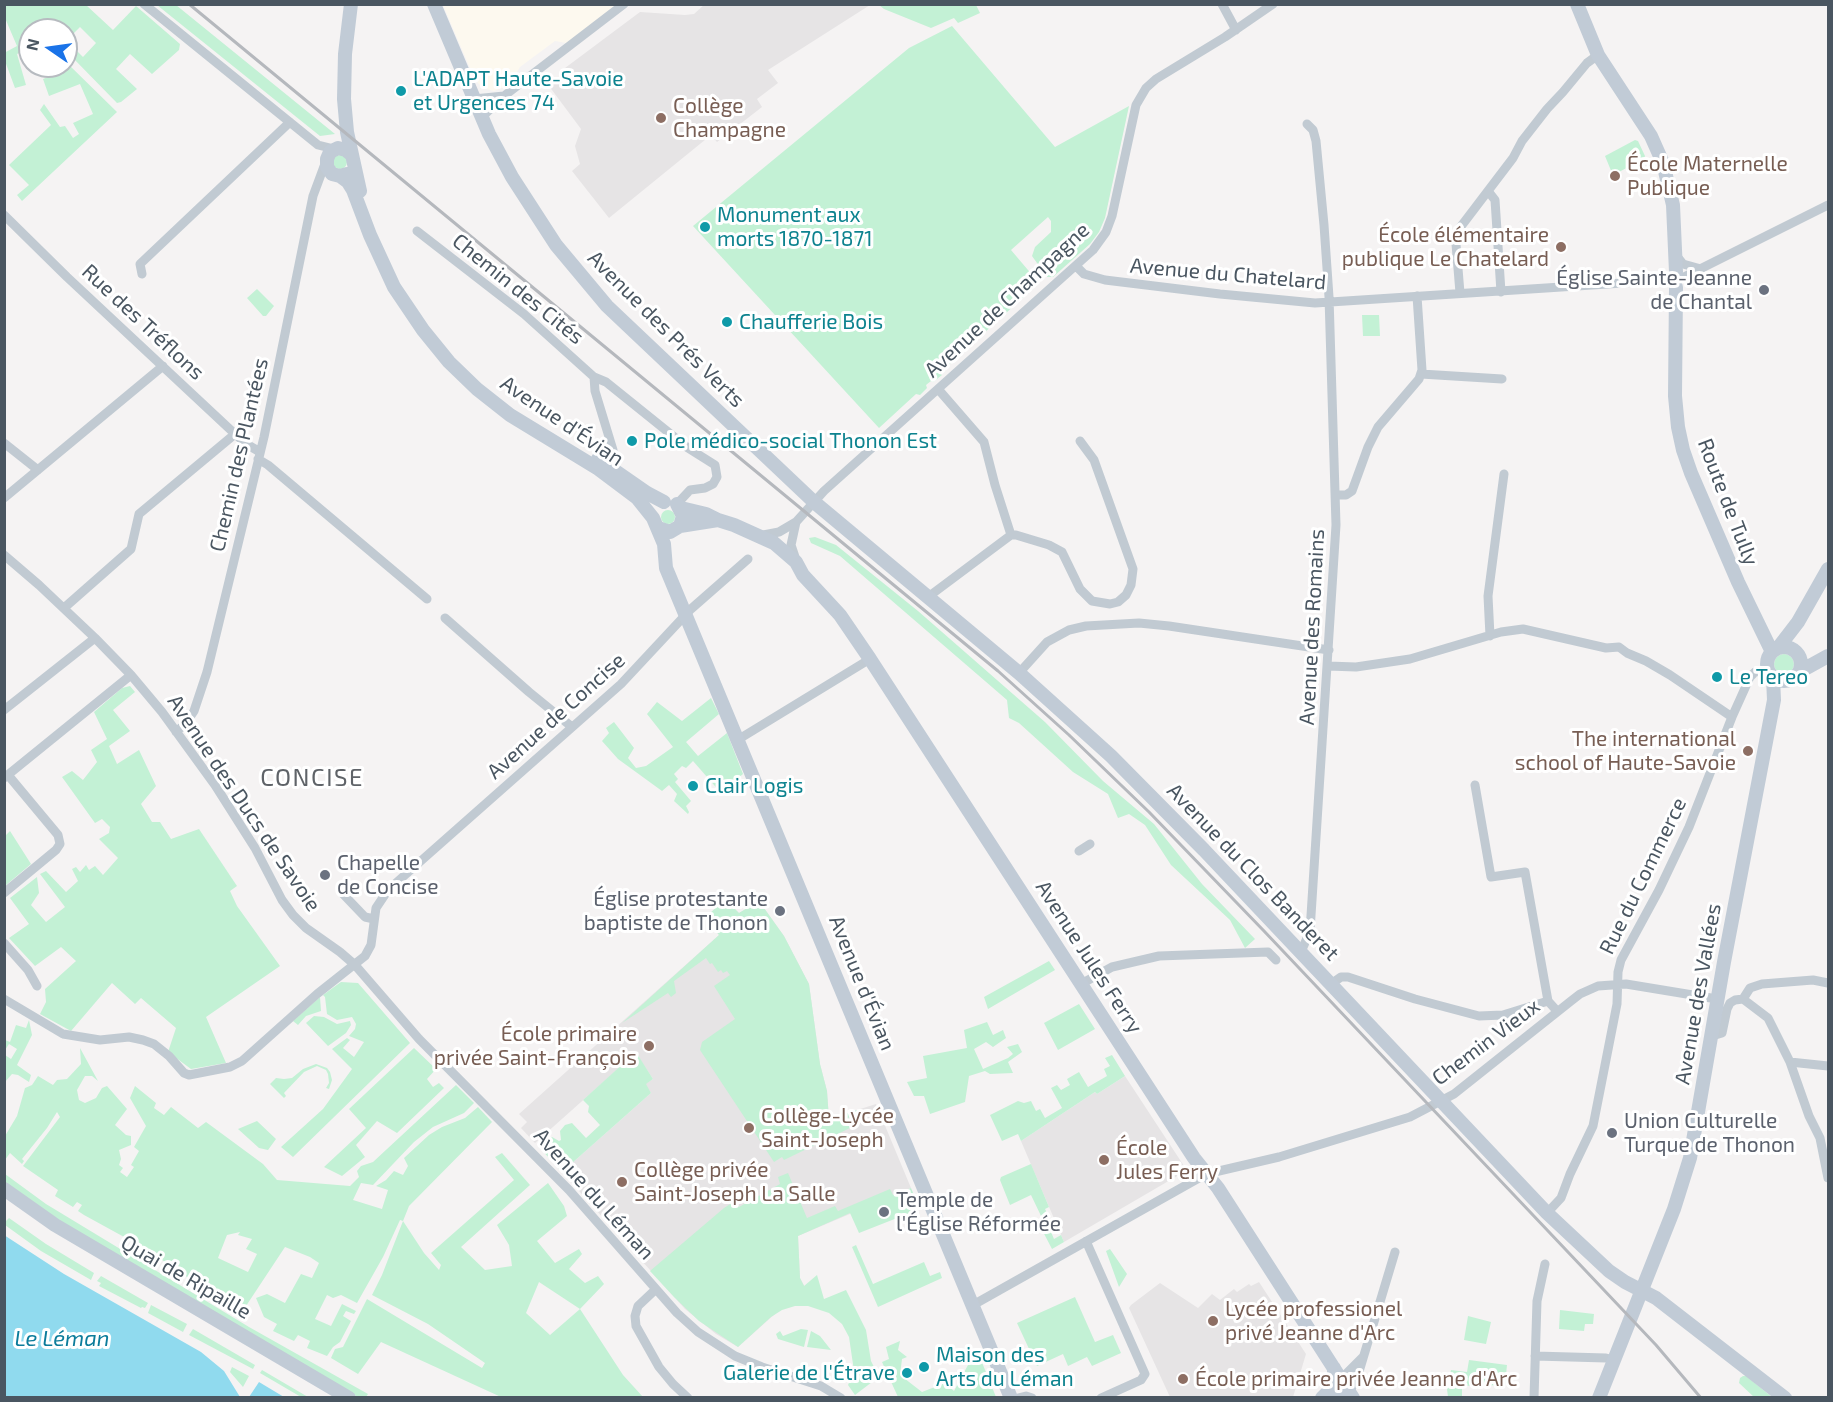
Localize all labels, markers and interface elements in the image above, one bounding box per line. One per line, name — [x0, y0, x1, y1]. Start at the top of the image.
north arrow — [18, 18, 78, 78]
text: N — [21, 37, 42, 52]
place label: L'ADAPT Haute-Savoie et Urgences 74 — [413, 66, 624, 116]
marker: L'ADAPT Haute-Savoie et Urgences 74 — [394, 84, 408, 98]
place label: Collège Champagne — [673, 93, 786, 143]
marker: Collège Champagne — [654, 111, 668, 125]
place label: École Maternelle Publique — [1627, 151, 1788, 201]
marker: École Maternelle Publique — [1608, 169, 1622, 183]
place label: Monument aux morts 1870-1871 — [717, 202, 873, 252]
street label: Avenue de Champagne — [919, 217, 1095, 383]
marker: Monument aux morts 1870-1871 — [698, 220, 712, 234]
place label: École élémentaire publique Le Chatelard — [1342, 222, 1549, 272]
street label: Chemin des Cités — [447, 228, 589, 350]
marker: École élémentaire publique Le Chatelard — [1554, 240, 1568, 254]
street label: Avenue des Prés Verts — [582, 245, 750, 413]
street label: Avenue du Chatelard — [1129, 253, 1327, 295]
street label: Rue des Tréflons — [77, 259, 209, 385]
place label: Église Sainte-Jeanne de Chantal — [1556, 265, 1752, 315]
marker: Église Sainte-Jeanne de Chantal — [1757, 283, 1771, 297]
place label: Chaufferie Bois — [739, 309, 883, 335]
marker: Chaufferie Bois — [720, 315, 734, 329]
street label: Chemin des Plantées — [204, 356, 274, 554]
street label: Avenue d'Évian — [496, 370, 628, 472]
place label: Pole médico-social Thonon Est — [644, 428, 937, 454]
marker: Pole médico-social Thonon Est — [625, 434, 639, 448]
street label: Route de Tully — [1692, 435, 1764, 569]
street label: Avenue des Romains — [1294, 528, 1330, 726]
street label: Avenue de Concise — [482, 648, 630, 784]
place label: Le Tereo — [1729, 664, 1808, 690]
marker: Le Tereo — [1710, 670, 1724, 684]
street label: Avenue des Ducs de Savoie — [162, 690, 326, 916]
place label: The international school of Haute-Savoie — [1515, 726, 1736, 776]
marker: The international school of Haute-Savoie — [1741, 744, 1755, 758]
district label: CONCISE — [260, 764, 364, 792]
place label: Clair Logis — [705, 773, 803, 799]
street label: Avenue du Clos Banderet — [1162, 778, 1344, 966]
marker: Clair Logis — [686, 779, 700, 793]
street label: Rue du Commerce — [1594, 794, 1692, 958]
place label: Chapelle de Concise — [337, 850, 439, 900]
marker: Chapelle de Concise — [318, 868, 332, 882]
street label: Avenue Jules Ferry — [1030, 876, 1148, 1038]
place label: Église protestante baptiste de Thonon — [584, 886, 768, 936]
street label: Avenue des Vallées — [1670, 902, 1726, 1086]
marker: Église protestante baptiste de Thonon — [773, 904, 787, 918]
street label: Avenue d'Évian — [823, 912, 901, 1054]
street label: Chemin Vieux — [1427, 993, 1545, 1091]
place label: École primaire privée Saint-François — [434, 1021, 637, 1071]
marker: École primaire privée Saint-François — [642, 1039, 656, 1053]
place label: Collège-Lycée Saint-Joseph — [761, 1103, 894, 1153]
place label: Union Culturelle Turque de Thonon — [1624, 1108, 1795, 1158]
marker: Collège-Lycée Saint-Joseph — [742, 1121, 756, 1135]
street label: Avenue du Léman — [528, 1123, 660, 1265]
marker: Union Culturelle Turque de Thonon — [1605, 1126, 1619, 1140]
place label: École Jules Ferry — [1116, 1135, 1218, 1185]
marker: École Jules Ferry — [1097, 1153, 1111, 1167]
place label: Collège privée Saint-Joseph La Salle — [634, 1157, 835, 1207]
marker: Collège privée Saint-Joseph La Salle — [615, 1175, 629, 1189]
place label: Temple de l'Église Réformée — [896, 1187, 1061, 1237]
marker: Temple de l'Église Réformée — [877, 1205, 891, 1219]
street label: Quai de Ripaille — [116, 1230, 256, 1324]
place label: Lycée professionel privé Jeanne d'Arc — [1225, 1296, 1402, 1346]
marker: Lycée professionel privé Jeanne d'Arc — [1206, 1314, 1220, 1328]
water label: Le Léman — [14, 1326, 110, 1352]
place label: Maison des Arts du Léman — [936, 1342, 1074, 1392]
place label: Galerie de l'Étrave — [723, 1360, 895, 1386]
marker: Maison des Arts du Léman — [917, 1360, 931, 1374]
marker: Galerie de l'Étrave — [900, 1366, 914, 1380]
place label: École primaire privée Jeanne d'Arc — [1195, 1366, 1518, 1392]
marker: École primaire privée Jeanne d'Arc — [1176, 1372, 1190, 1386]

